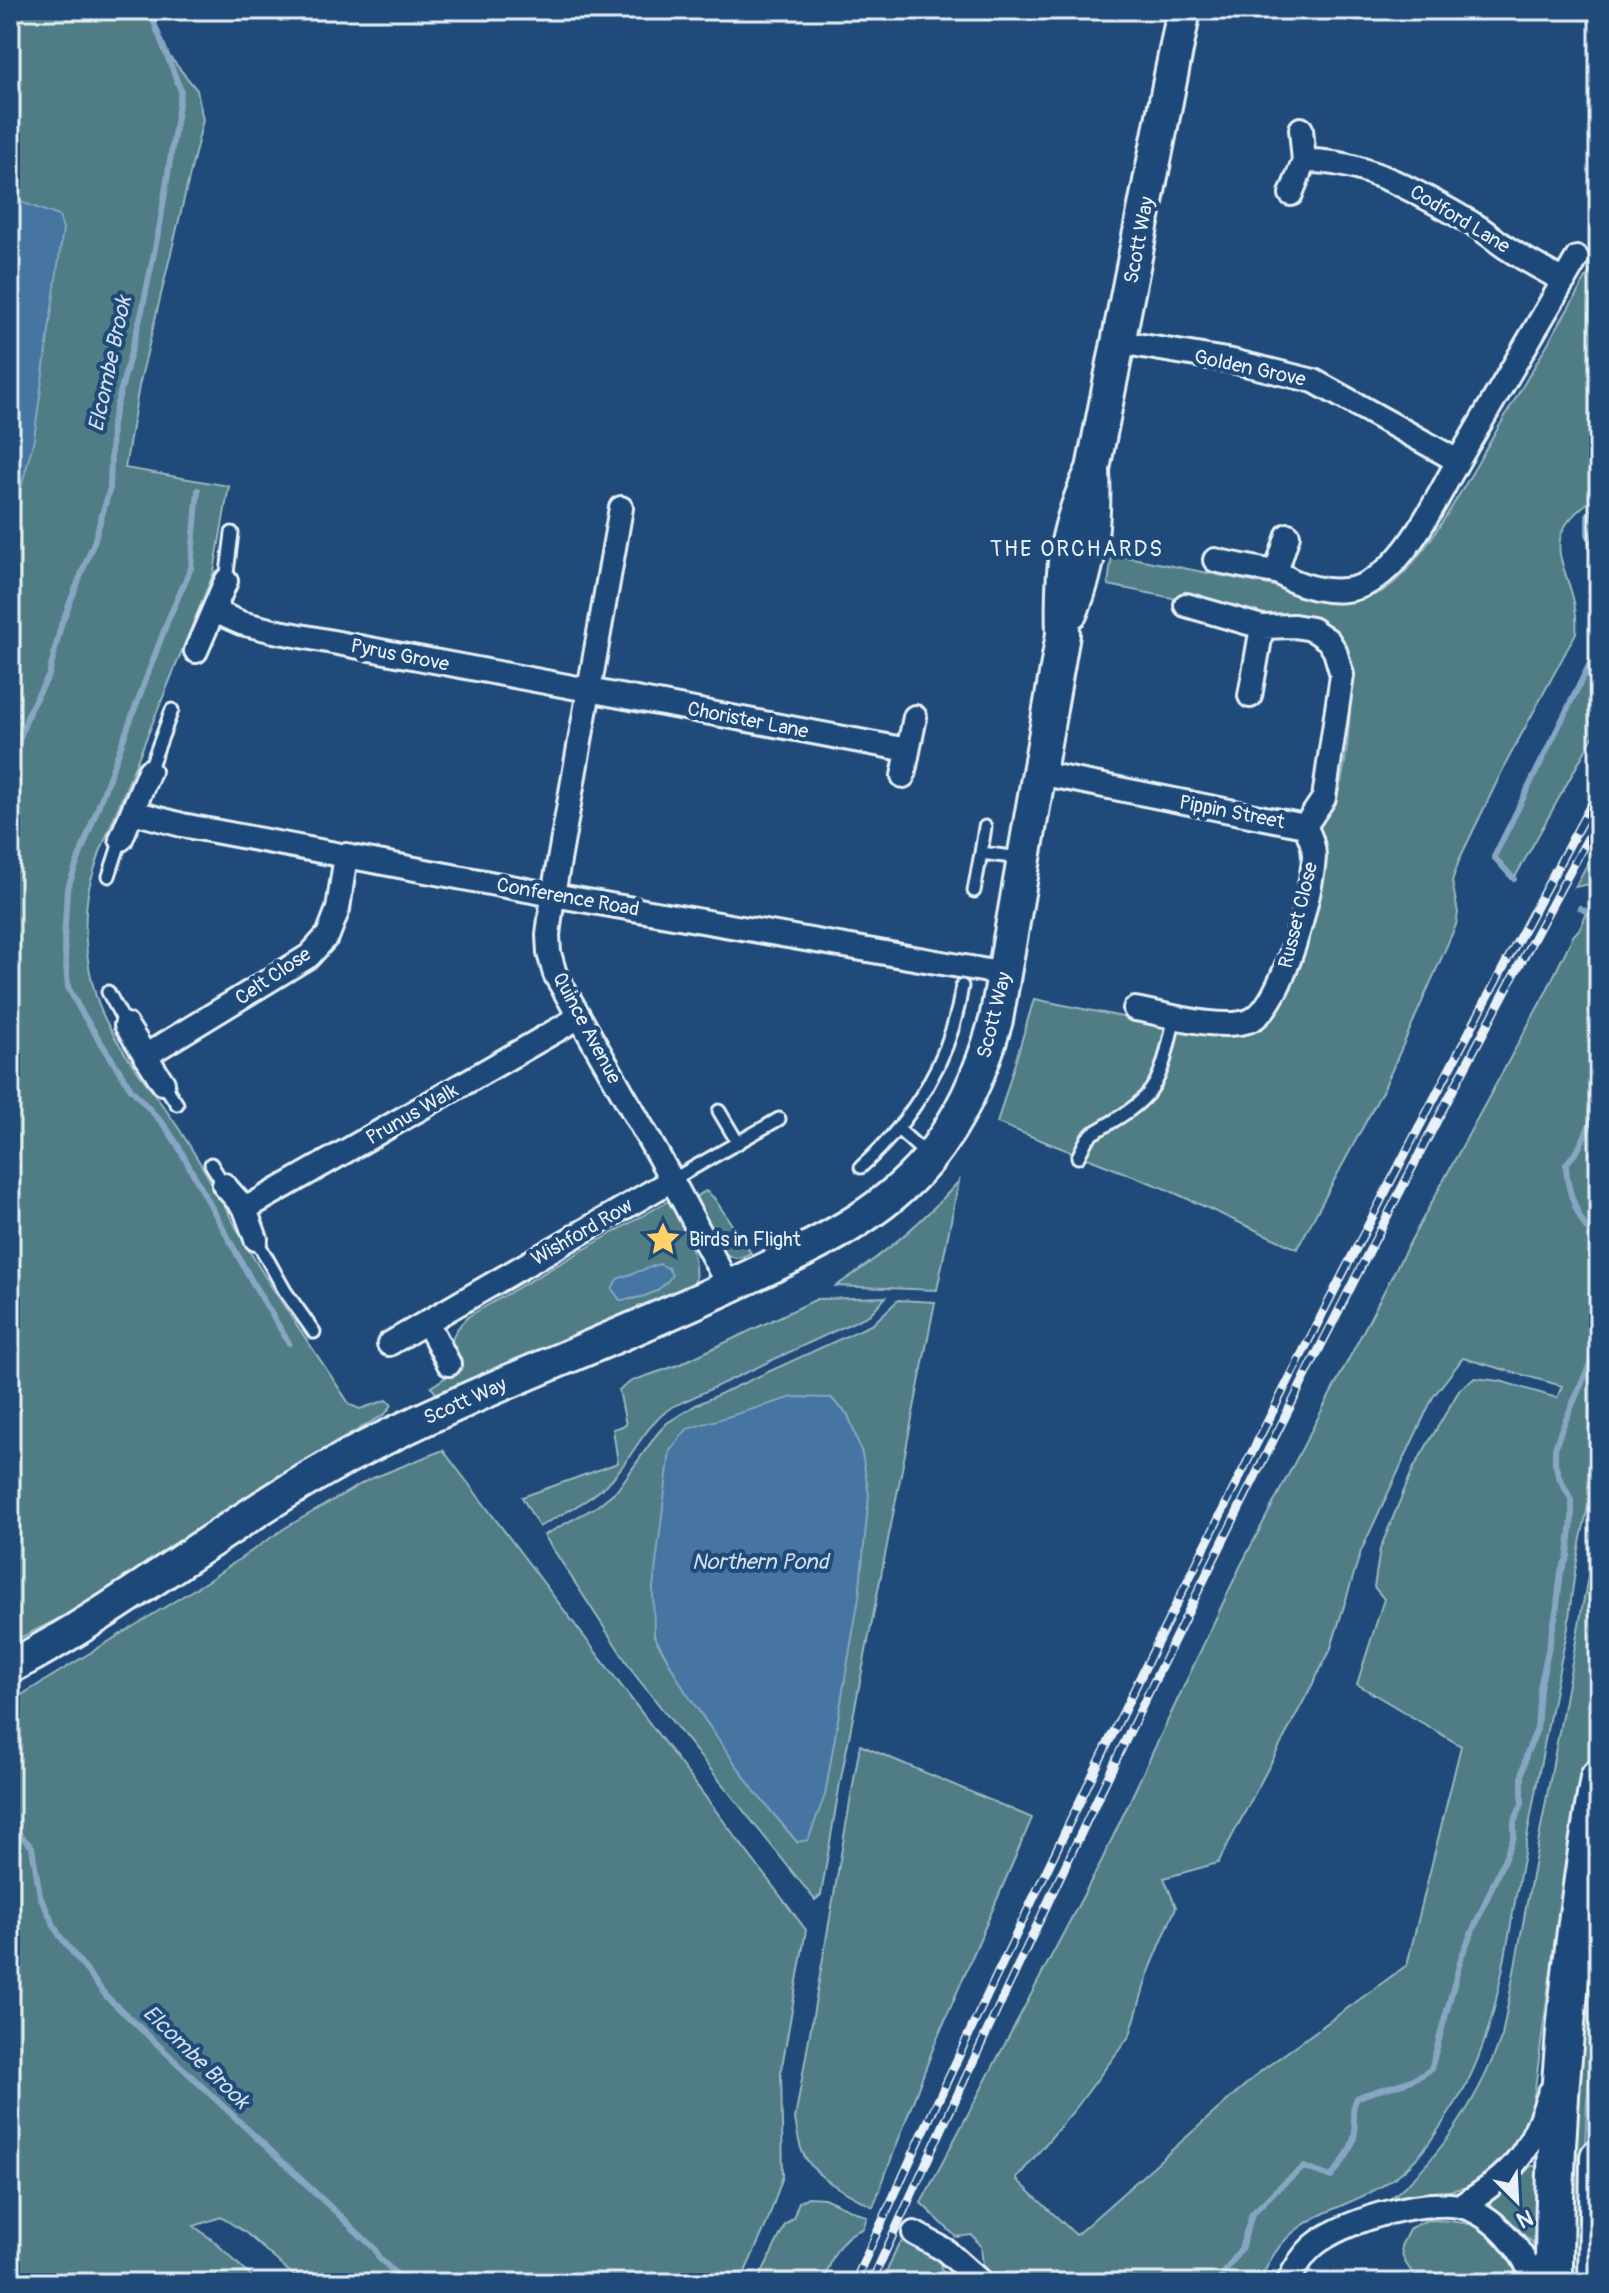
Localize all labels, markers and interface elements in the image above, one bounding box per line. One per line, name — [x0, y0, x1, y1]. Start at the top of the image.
street label: Codford Lane — [1405, 179, 1515, 259]
street label: Scott Way — [1118, 194, 1160, 286]
water label: Elcombe Brook — [82, 292, 138, 434]
street label: Golden Grove — [1192, 344, 1308, 392]
district label: THE ORCHARDS — [990, 535, 1164, 563]
street label: Pyrus Grove — [349, 633, 451, 677]
street label: Chorister Lane — [685, 696, 811, 744]
street label: Pippin Street — [1177, 790, 1288, 835]
street label: Russet Close — [1273, 859, 1323, 971]
street label: Conference Road — [495, 872, 641, 922]
street label: Celt Close — [230, 942, 316, 1010]
street label: Quince Avenue — [547, 968, 627, 1088]
street label: Scott Way — [971, 969, 1017, 1061]
street label: Prunus Walk — [362, 1077, 463, 1150]
street label: Wishford Row — [527, 1193, 638, 1271]
place icon: Birds in Flight — [644, 1220, 682, 1258]
place label: Birds in Flight — [689, 1227, 802, 1252]
street label: Scott Way — [420, 1372, 511, 1430]
water label: Northern Pond — [692, 1548, 832, 1576]
water label: Elcombe Brook — [137, 1999, 257, 2116]
north arrow — [1477, 2161, 1557, 2241]
text: N — [1512, 2203, 1537, 2234]

